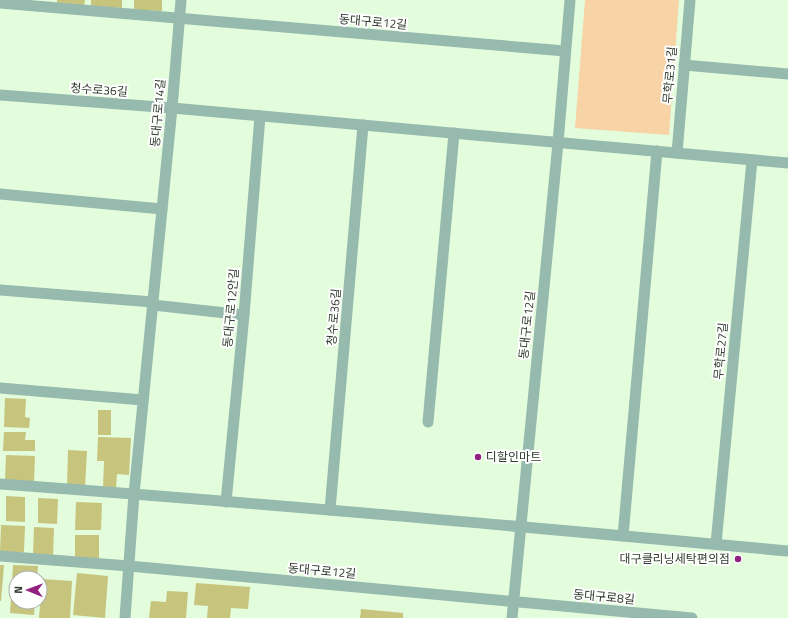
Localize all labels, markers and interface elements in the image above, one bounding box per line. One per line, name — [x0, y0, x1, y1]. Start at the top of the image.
street label: 동대구로12길 — [338, 9, 408, 34]
street label: 무학로31길 — [658, 45, 681, 104]
street label: 청수로36길 — [70, 78, 128, 101]
street label: 동대구로14길 — [145, 78, 170, 148]
street label: 동대구로12안길 — [218, 267, 243, 348]
street label: 청수로36길 — [322, 287, 345, 346]
street label: 동대구로12길 — [513, 290, 540, 360]
street label: 무학로27길 — [709, 321, 732, 380]
place label: 디할인마트 — [486, 447, 541, 466]
marker: 디할인마트 — [473, 452, 483, 462]
place label: 대구클리닝세탁편의점 — [620, 549, 730, 568]
marker: 대구클리닝세탁편의점 — [733, 554, 743, 564]
street label: 동대구로12길 — [287, 558, 357, 583]
north arrow — [8, 570, 48, 610]
street label: 동대구로8길 — [572, 584, 636, 609]
text: N — [10, 586, 26, 594]

